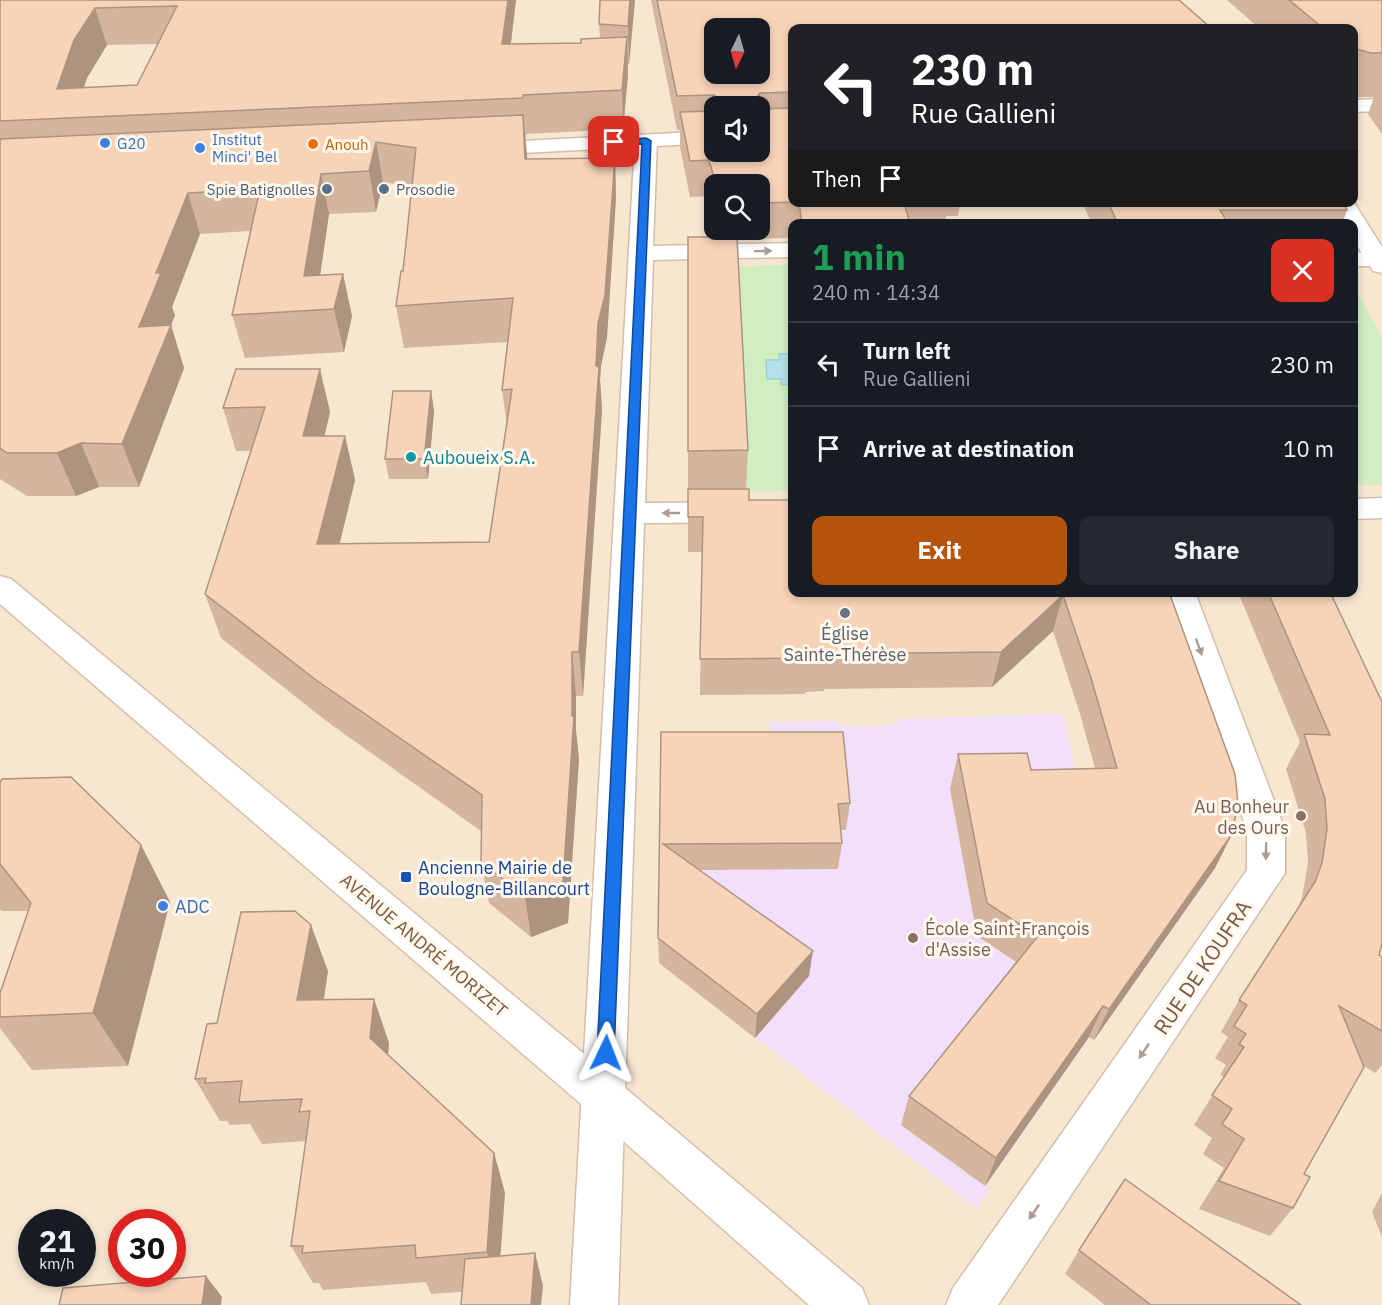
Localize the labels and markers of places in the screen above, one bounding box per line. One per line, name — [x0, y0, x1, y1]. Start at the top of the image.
pin — [588, 116, 639, 167]
place label: Institut Minci' Bel — [212, 130, 277, 166]
place label: G20 — [117, 134, 145, 153]
place label: Anouh — [325, 135, 369, 154]
marker: G20 — [98, 136, 112, 150]
marker: Anouh — [306, 137, 320, 151]
marker: Institut Minci' Bel — [193, 141, 207, 155]
place label: Spie Batignolles — [207, 180, 315, 199]
place label: Prosodie — [396, 180, 455, 199]
marker: Spie Batignolles — [320, 182, 334, 196]
marker: Prosodie — [377, 182, 391, 196]
place label: Auboueix S.A. — [423, 446, 536, 469]
marker: Auboueix S.A. — [404, 450, 418, 464]
marker: Église Sainte-Thérèse — [838, 606, 852, 620]
place label: Église Sainte-Thérèse — [784, 622, 907, 666]
place label: Au Bonheur des Ours — [1194, 795, 1289, 839]
marker: Au Bonheur des Ours — [1294, 809, 1308, 823]
place label: Ancienne Mairie de Boulogne-Billancourt — [418, 856, 590, 900]
marker: Ancienne Mairie de Boulogne-Billancourt — [399, 870, 413, 884]
place label: ADC — [175, 895, 210, 918]
marker: ADC — [156, 899, 170, 913]
place label: École Saint-François d'Assise — [925, 917, 1090, 961]
marker: École Saint-François d'Assise — [906, 931, 920, 945]

